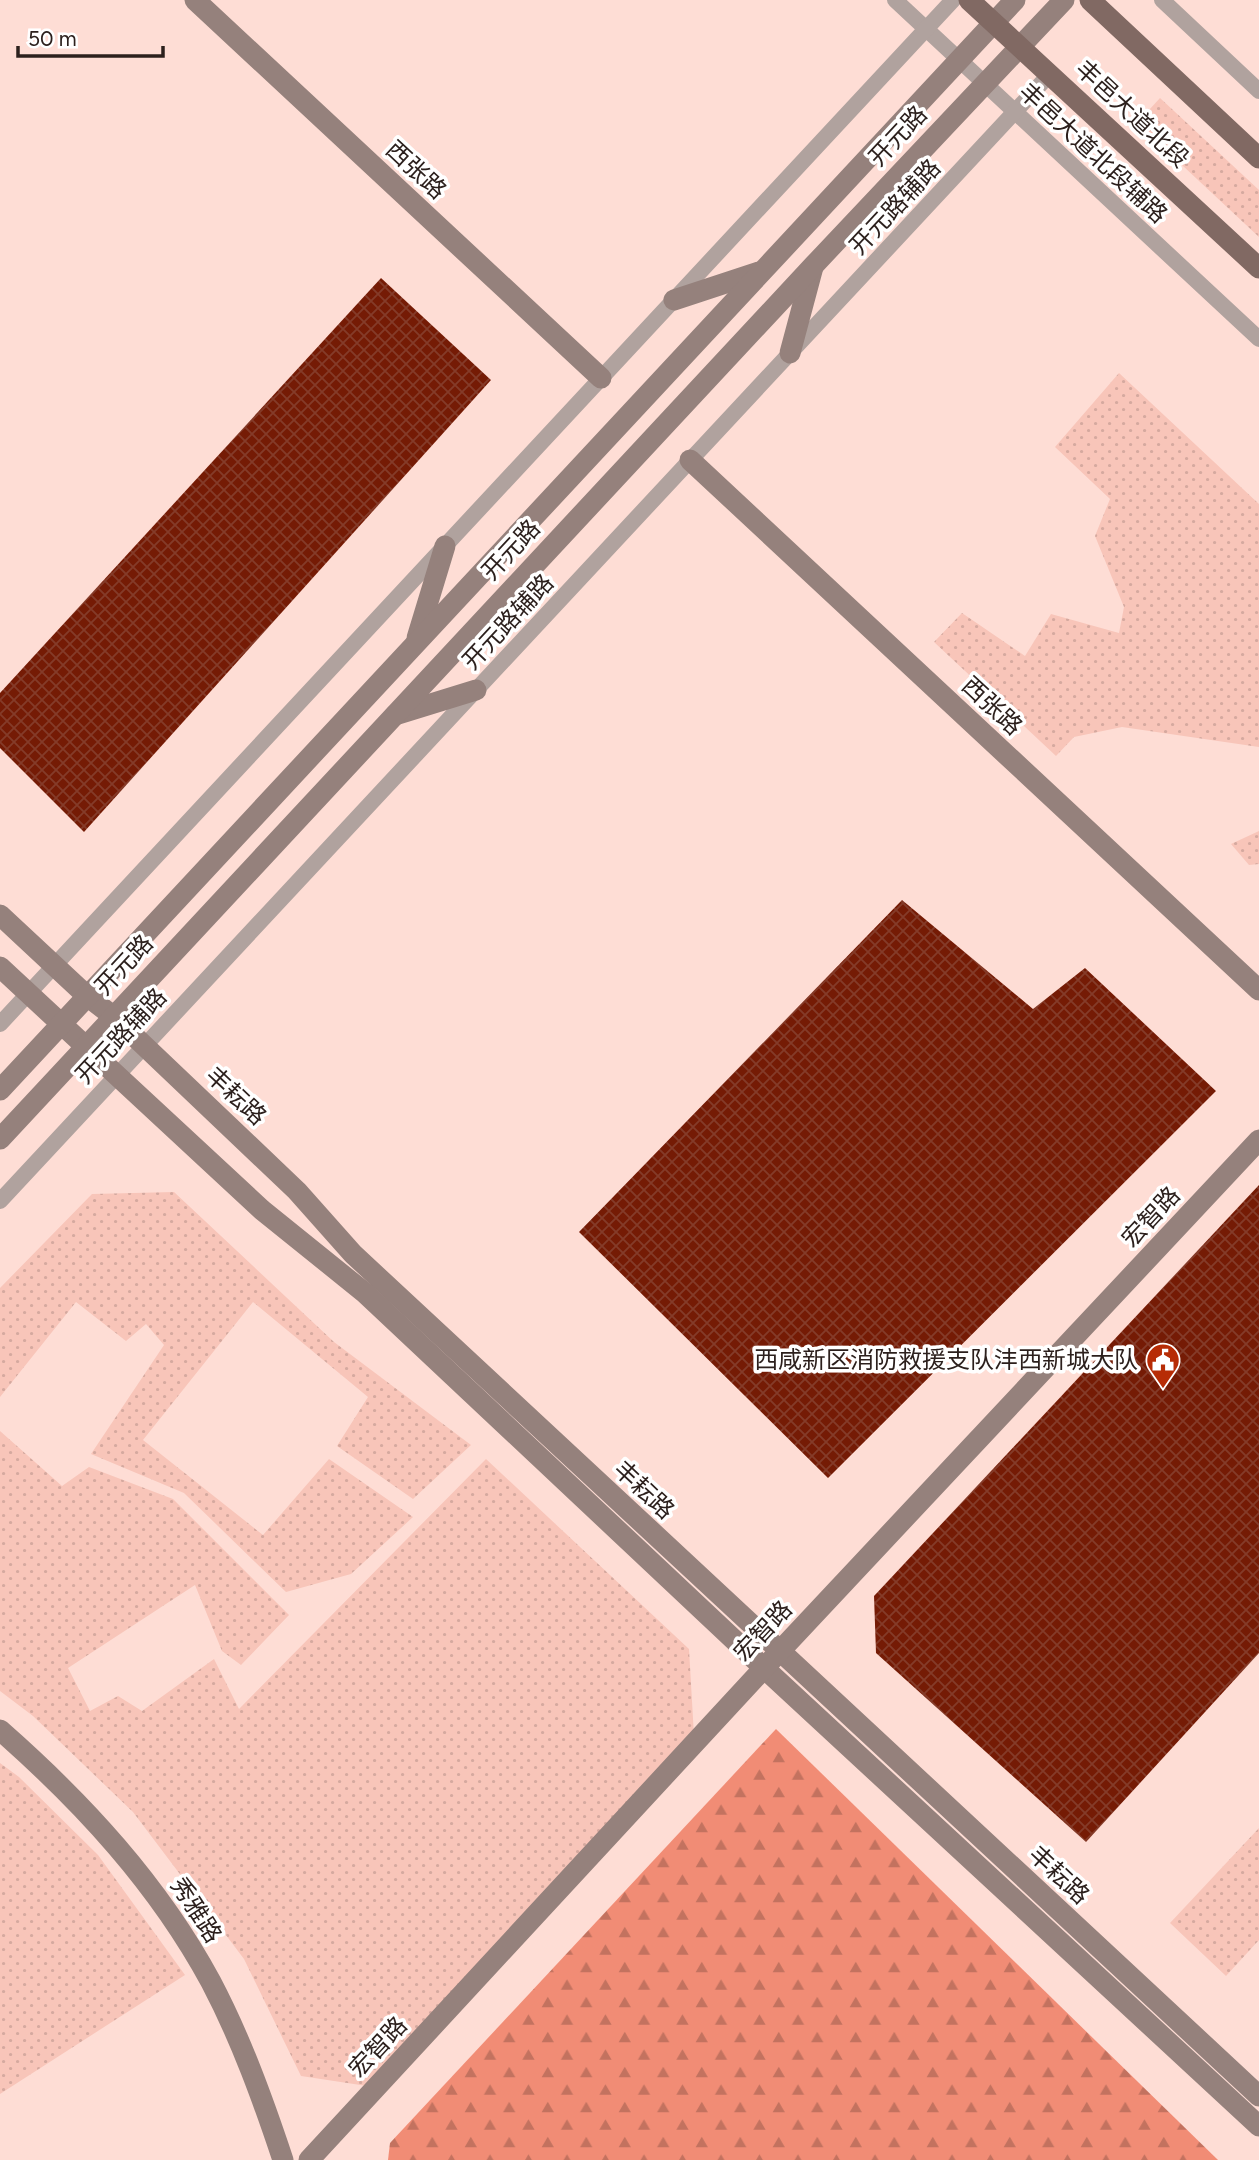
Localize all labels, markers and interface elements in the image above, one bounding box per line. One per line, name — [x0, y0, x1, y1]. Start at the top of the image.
scale bar — [18, 14, 163, 58]
text: 50 m — [28, 26, 77, 51]
street label: 丰邑大道北段 — [1070, 54, 1195, 173]
street label: 丰邑大道北段辅路 — [1013, 77, 1173, 229]
street label: 开元路 — [862, 99, 933, 172]
street label: 西张路 — [380, 134, 453, 205]
street label: 开元路辅路 — [843, 153, 946, 260]
street label: 开元路 — [475, 513, 546, 586]
street label: 开元路辅路 — [456, 568, 559, 675]
street label: 西张路 — [956, 670, 1029, 741]
street label: 开元路 — [88, 928, 159, 1001]
street label: 开元路辅路 — [69, 982, 172, 1089]
street label: 丰耘路 — [200, 1060, 273, 1131]
street label: 宏智路 — [1115, 1180, 1186, 1253]
public building icon: 西咸新区消防救援支队沣西新城大队 — [1144, 1341, 1182, 1390]
place label: 西咸新区消防救援支队沣西新城大队 — [754, 1345, 1138, 1374]
street label: 丰耘路 — [608, 1454, 681, 1525]
street label: 宏智路 — [727, 1594, 798, 1667]
street label: 丰耘路 — [1023, 1839, 1096, 1910]
street label: 秀雅路 — [165, 1872, 228, 1948]
street label: 宏智路 — [342, 2010, 413, 2083]

